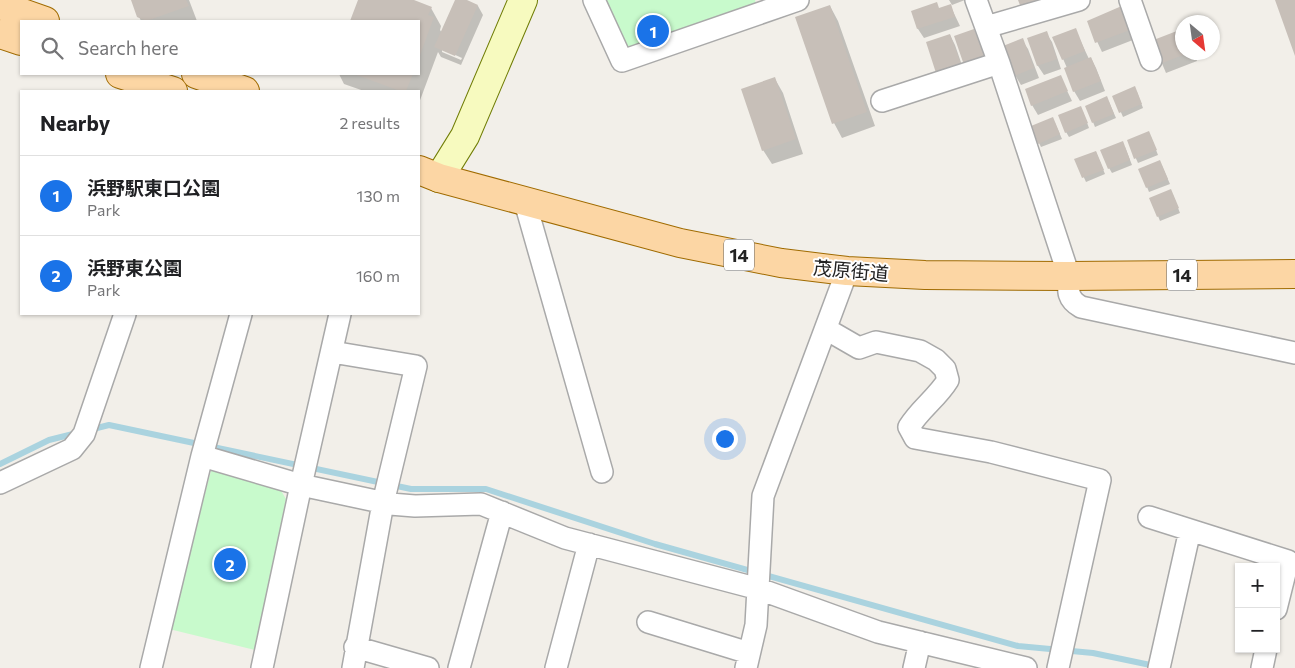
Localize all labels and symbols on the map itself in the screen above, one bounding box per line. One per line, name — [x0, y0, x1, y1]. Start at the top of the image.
pin: 1 — [637, 12, 669, 50]
north arrow — [1175, 15, 1220, 60]
road number: 14 — [724, 240, 754, 270]
street label: 茂原街道 — [812, 255, 890, 285]
road number: 14 — [1167, 260, 1197, 290]
your location — [712, 426, 738, 452]
pin: 2 — [214, 545, 246, 583]

